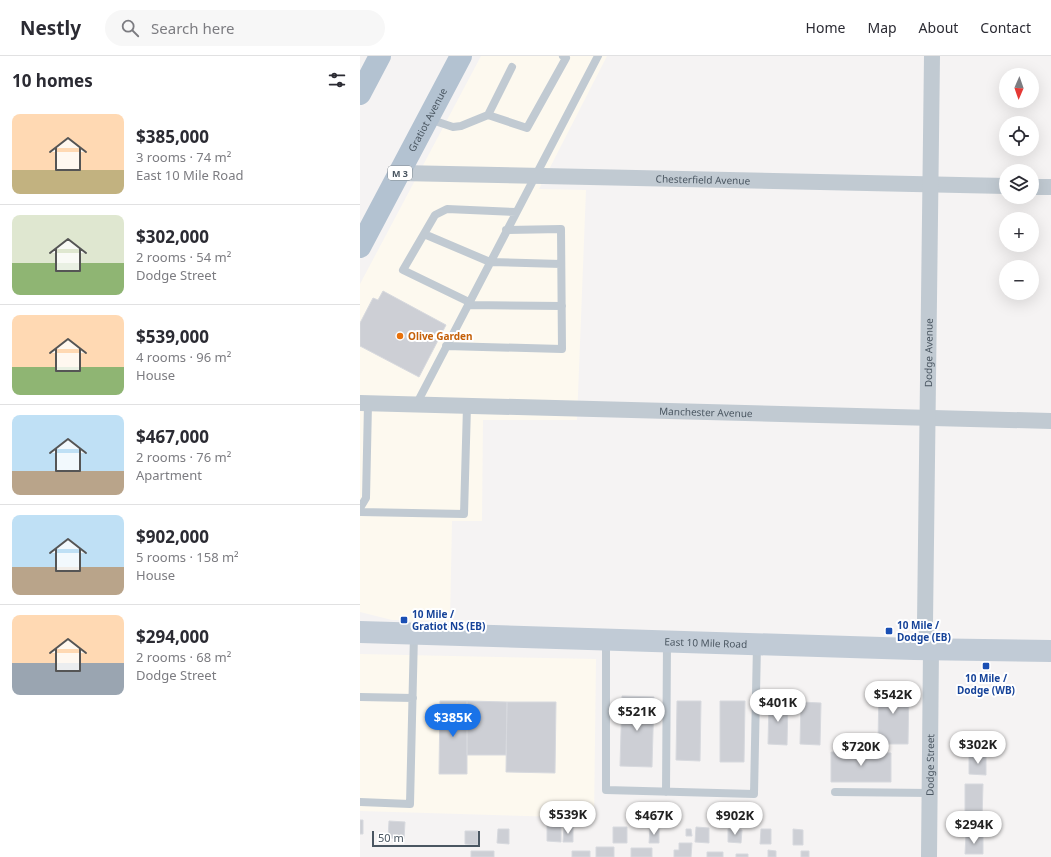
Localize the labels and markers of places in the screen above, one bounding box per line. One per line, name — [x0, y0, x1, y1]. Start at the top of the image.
place label: Olive Garden — [408, 329, 472, 343]
marker: Olive Garden — [395, 331, 405, 341]
place label: 10 Mile / Gratiot NS (EB) — [412, 607, 485, 633]
marker: 10 Mile / Gratiot NS (EB) — [399, 615, 409, 625]
place label: 10 Mile / Dodge (EB) — [897, 618, 951, 644]
marker: 10 Mile / Dodge (EB) — [884, 626, 894, 636]
marker: 10 Mile / Dodge (WB) — [981, 661, 991, 671]
place label: 10 Mile / Dodge (WB) — [957, 671, 1015, 697]
pin: $542K — [865, 681, 921, 715]
pin: $401K — [750, 689, 806, 723]
pin: $521K — [609, 698, 665, 732]
pin: $385K — [425, 704, 481, 738]
pin: $302K — [950, 731, 1006, 765]
pin: $720K — [833, 733, 889, 767]
pin: $539K — [540, 801, 596, 835]
pin: $467K — [626, 802, 682, 836]
pin: $902K — [707, 802, 763, 836]
pin: $294K — [946, 811, 1002, 845]

